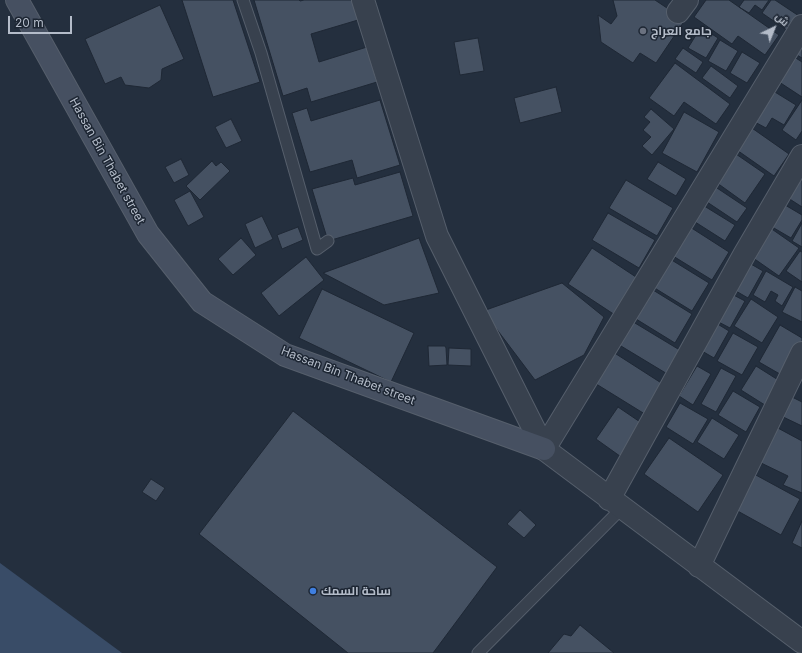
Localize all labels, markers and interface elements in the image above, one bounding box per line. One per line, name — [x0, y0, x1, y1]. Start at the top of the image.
scale bar — [10, 8, 74, 34]
north arrow — [754, 8, 794, 48]
text: ش — [772, 9, 792, 29]
text: 20 m — [15, 15, 44, 30]
place label: جامع العراج — [651, 24, 712, 38]
marker: جامع العراج — [638, 26, 648, 36]
street label: Hassan Bin Thabet street — [66, 95, 148, 227]
street label: Hassan Bin Thabet street — [279, 344, 417, 408]
place label: ساحة السمك — [321, 584, 391, 598]
marker: ساحة السمك — [308, 586, 318, 596]

